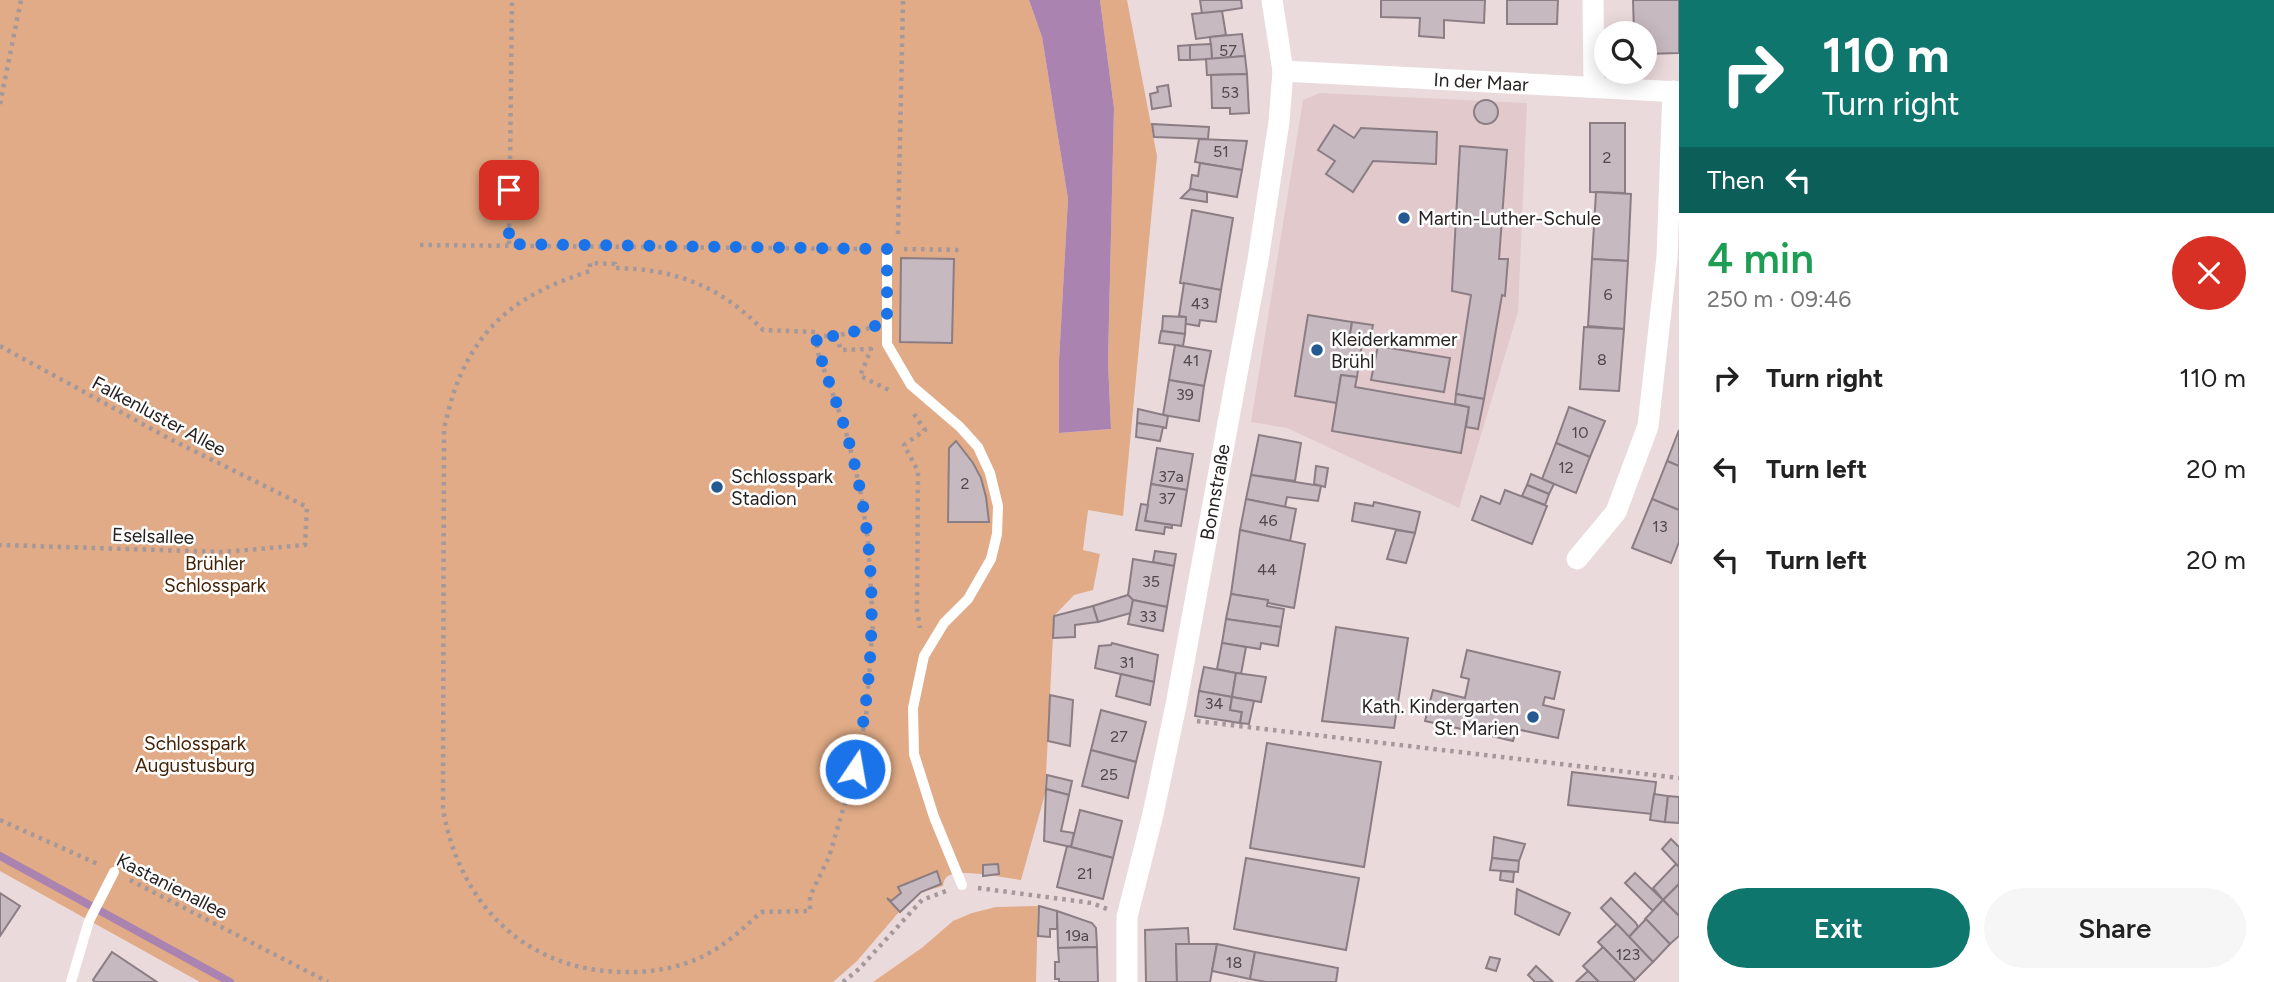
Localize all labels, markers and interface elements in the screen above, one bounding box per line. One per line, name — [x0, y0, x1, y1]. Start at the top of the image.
map controls — [1594, 21, 1657, 84]
button: search — [1594, 21, 1657, 84]
text: 110 m — [1822, 25, 1950, 84]
icon: right — [1707, 28, 1798, 119]
house number: 57 — [1219, 41, 1237, 60]
street label: In der Maar — [1433, 68, 1530, 96]
house number: 53 — [1221, 83, 1239, 102]
text: Turn right — [1822, 85, 1960, 123]
house number: 51 — [1213, 142, 1229, 161]
house number: 2 — [1603, 148, 1611, 167]
pin — [479, 160, 539, 220]
icon: left — [1779, 161, 1817, 199]
text: Then — [1707, 164, 1765, 196]
icon: arrive — [490, 171, 528, 209]
place label: Martin-Luther-Schule — [1418, 207, 1601, 230]
marker: Martin-Luther-Schule — [1396, 210, 1412, 226]
text: 4 min — [1707, 233, 1814, 284]
button: close — [2172, 236, 2246, 310]
house number: 6 — [1603, 285, 1613, 304]
text: 250 m · 09:46 — [1707, 285, 1851, 313]
house number: 43 — [1191, 294, 1209, 313]
place label: Kleiderkammer Brühl — [1331, 328, 1458, 373]
marker: Kleiderkammer Brühl — [1309, 342, 1325, 358]
house number: 8 — [1597, 350, 1607, 369]
house number: 41 — [1183, 351, 1199, 370]
icon: right — [1707, 359, 1745, 397]
text: Turn right — [1766, 362, 1883, 394]
text: 110 m — [2179, 362, 2246, 394]
street label: Falkenluster Allee — [88, 371, 230, 461]
house number: 39 — [1176, 385, 1194, 404]
house number: 10 — [1572, 423, 1588, 442]
street label: Bonnstraße — [1195, 442, 1235, 542]
icon: left — [1707, 450, 1745, 488]
text: Turn left — [1766, 453, 1867, 485]
text: 20 m — [2186, 453, 2246, 485]
house number: 12 — [1558, 458, 1574, 477]
place label: Schlosspark Stadion — [731, 465, 834, 510]
house number: 37a — [1158, 467, 1184, 486]
house number: 2 — [961, 474, 969, 493]
marker: Schlosspark Stadion — [709, 479, 725, 495]
house number: 37 — [1158, 489, 1176, 508]
house number: 46 — [1259, 511, 1278, 530]
house number: 13 — [1652, 517, 1668, 536]
street label: Eselsallee — [111, 523, 195, 549]
icon: left — [1707, 541, 1745, 579]
text: Turn left — [1766, 544, 1867, 576]
text: 20 m — [2186, 544, 2246, 576]
park label: Brühler Schlosspark — [164, 552, 267, 597]
house number: 44 — [1257, 560, 1277, 579]
house number: 35 — [1142, 572, 1160, 591]
house number: 33 — [1139, 607, 1157, 626]
house number: 31 — [1119, 653, 1135, 672]
house number: 34 — [1205, 694, 1223, 713]
place label: Kath. Kindergarten St. Marien — [1362, 695, 1519, 740]
marker: Kath. Kindergarten St. Marien — [1525, 709, 1541, 725]
house number: 27 — [1110, 727, 1128, 746]
park label: Schlosspark Augustusburg — [135, 732, 255, 777]
position arrow — [818, 732, 892, 806]
house number: 25 — [1100, 765, 1118, 784]
street label: Kastanienallee — [113, 848, 231, 924]
house number: 21 — [1077, 864, 1093, 883]
button: Exit — [1707, 888, 1970, 968]
button: Share — [1984, 888, 2246, 968]
house number: 19a — [1065, 926, 1089, 945]
house number: 123 — [1616, 945, 1640, 964]
house number: 18 — [1226, 953, 1242, 972]

